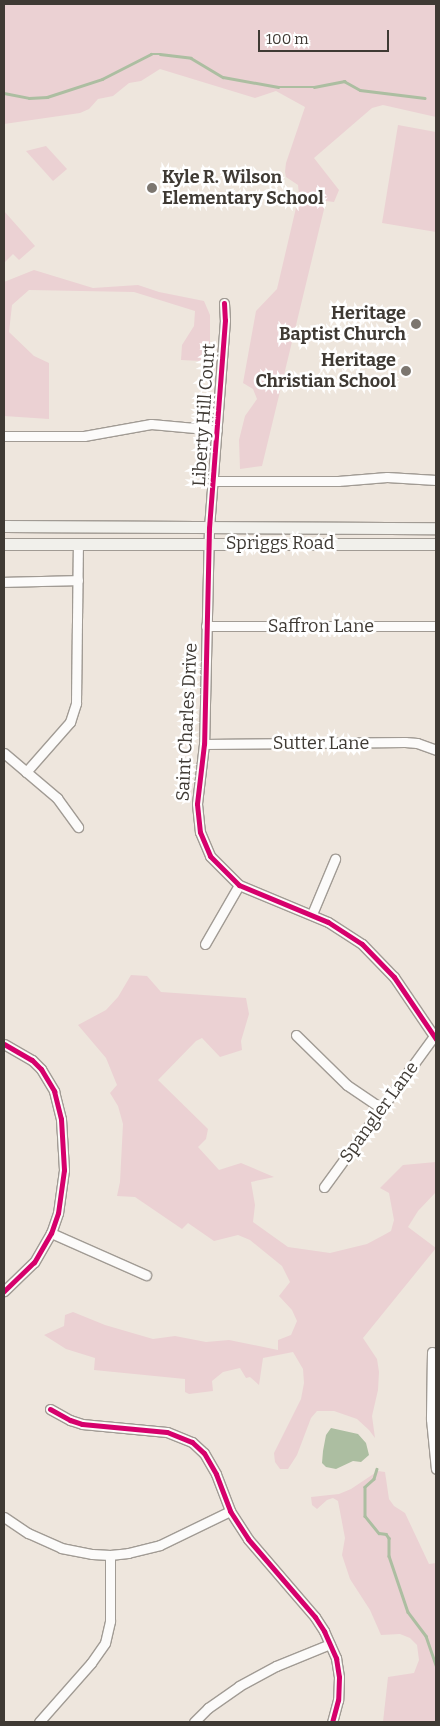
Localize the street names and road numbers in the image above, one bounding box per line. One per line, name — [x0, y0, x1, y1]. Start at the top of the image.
street label: Liberty Hill Court — [188, 343, 220, 487]
street label: Spriggs Road — [226, 532, 334, 554]
street label: Saffron Lane — [268, 615, 374, 637]
street label: Saint Charles Drive — [172, 642, 202, 802]
street label: Sutter Lane — [273, 732, 369, 754]
street label: Spangler Lane — [335, 1057, 423, 1167]

